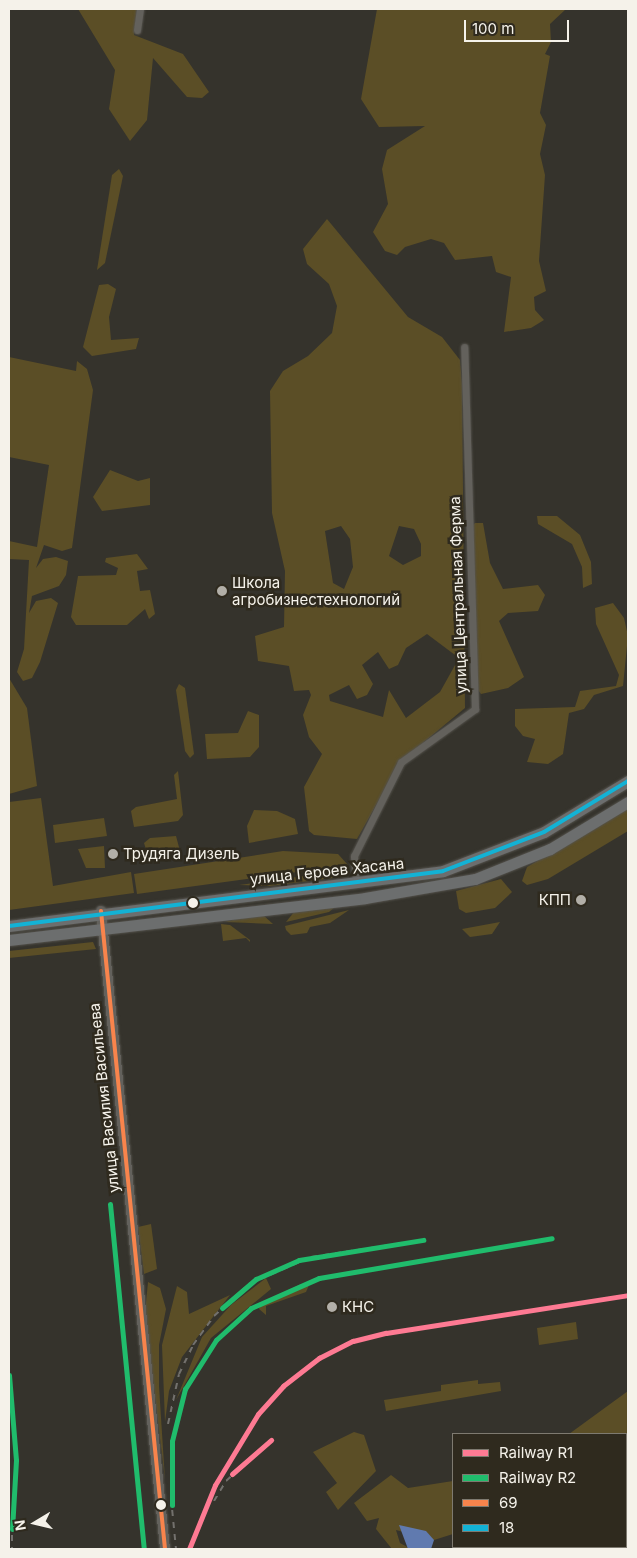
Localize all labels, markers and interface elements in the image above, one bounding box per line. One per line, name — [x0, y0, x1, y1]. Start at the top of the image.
scale bar — [467, 10, 572, 42]
text: 100 m — [472, 19, 514, 38]
street label: улица Центральная Ферма — [446, 496, 470, 694]
place label: Школа агробизнестехнологий — [232, 573, 400, 608]
marker: Школа агробизнестехнологий — [216, 585, 228, 597]
place label: Трудяга Дизель — [123, 845, 240, 863]
marker: Трудяга Дизель — [107, 848, 119, 860]
street label: улица Героев Хасана — [249, 854, 405, 888]
place label: КПП — [539, 891, 571, 909]
marker: КПП — [575, 894, 587, 906]
unlabelled marker — [188, 898, 198, 908]
street label: улица Василия Васильева — [85, 1002, 123, 1194]
place label: КНС — [342, 1298, 374, 1316]
marker: КНС — [326, 1301, 338, 1313]
legend — [452, 1433, 627, 1548]
text: Railway R1 — [499, 1443, 573, 1462]
text: Railway R2 — [499, 1468, 576, 1487]
text: 69 — [499, 1493, 518, 1512]
north arrow — [10, 1498, 60, 1548]
unlabelled marker — [156, 1500, 166, 1510]
text: 18 — [499, 1518, 514, 1537]
text: N — [10, 1519, 29, 1532]

